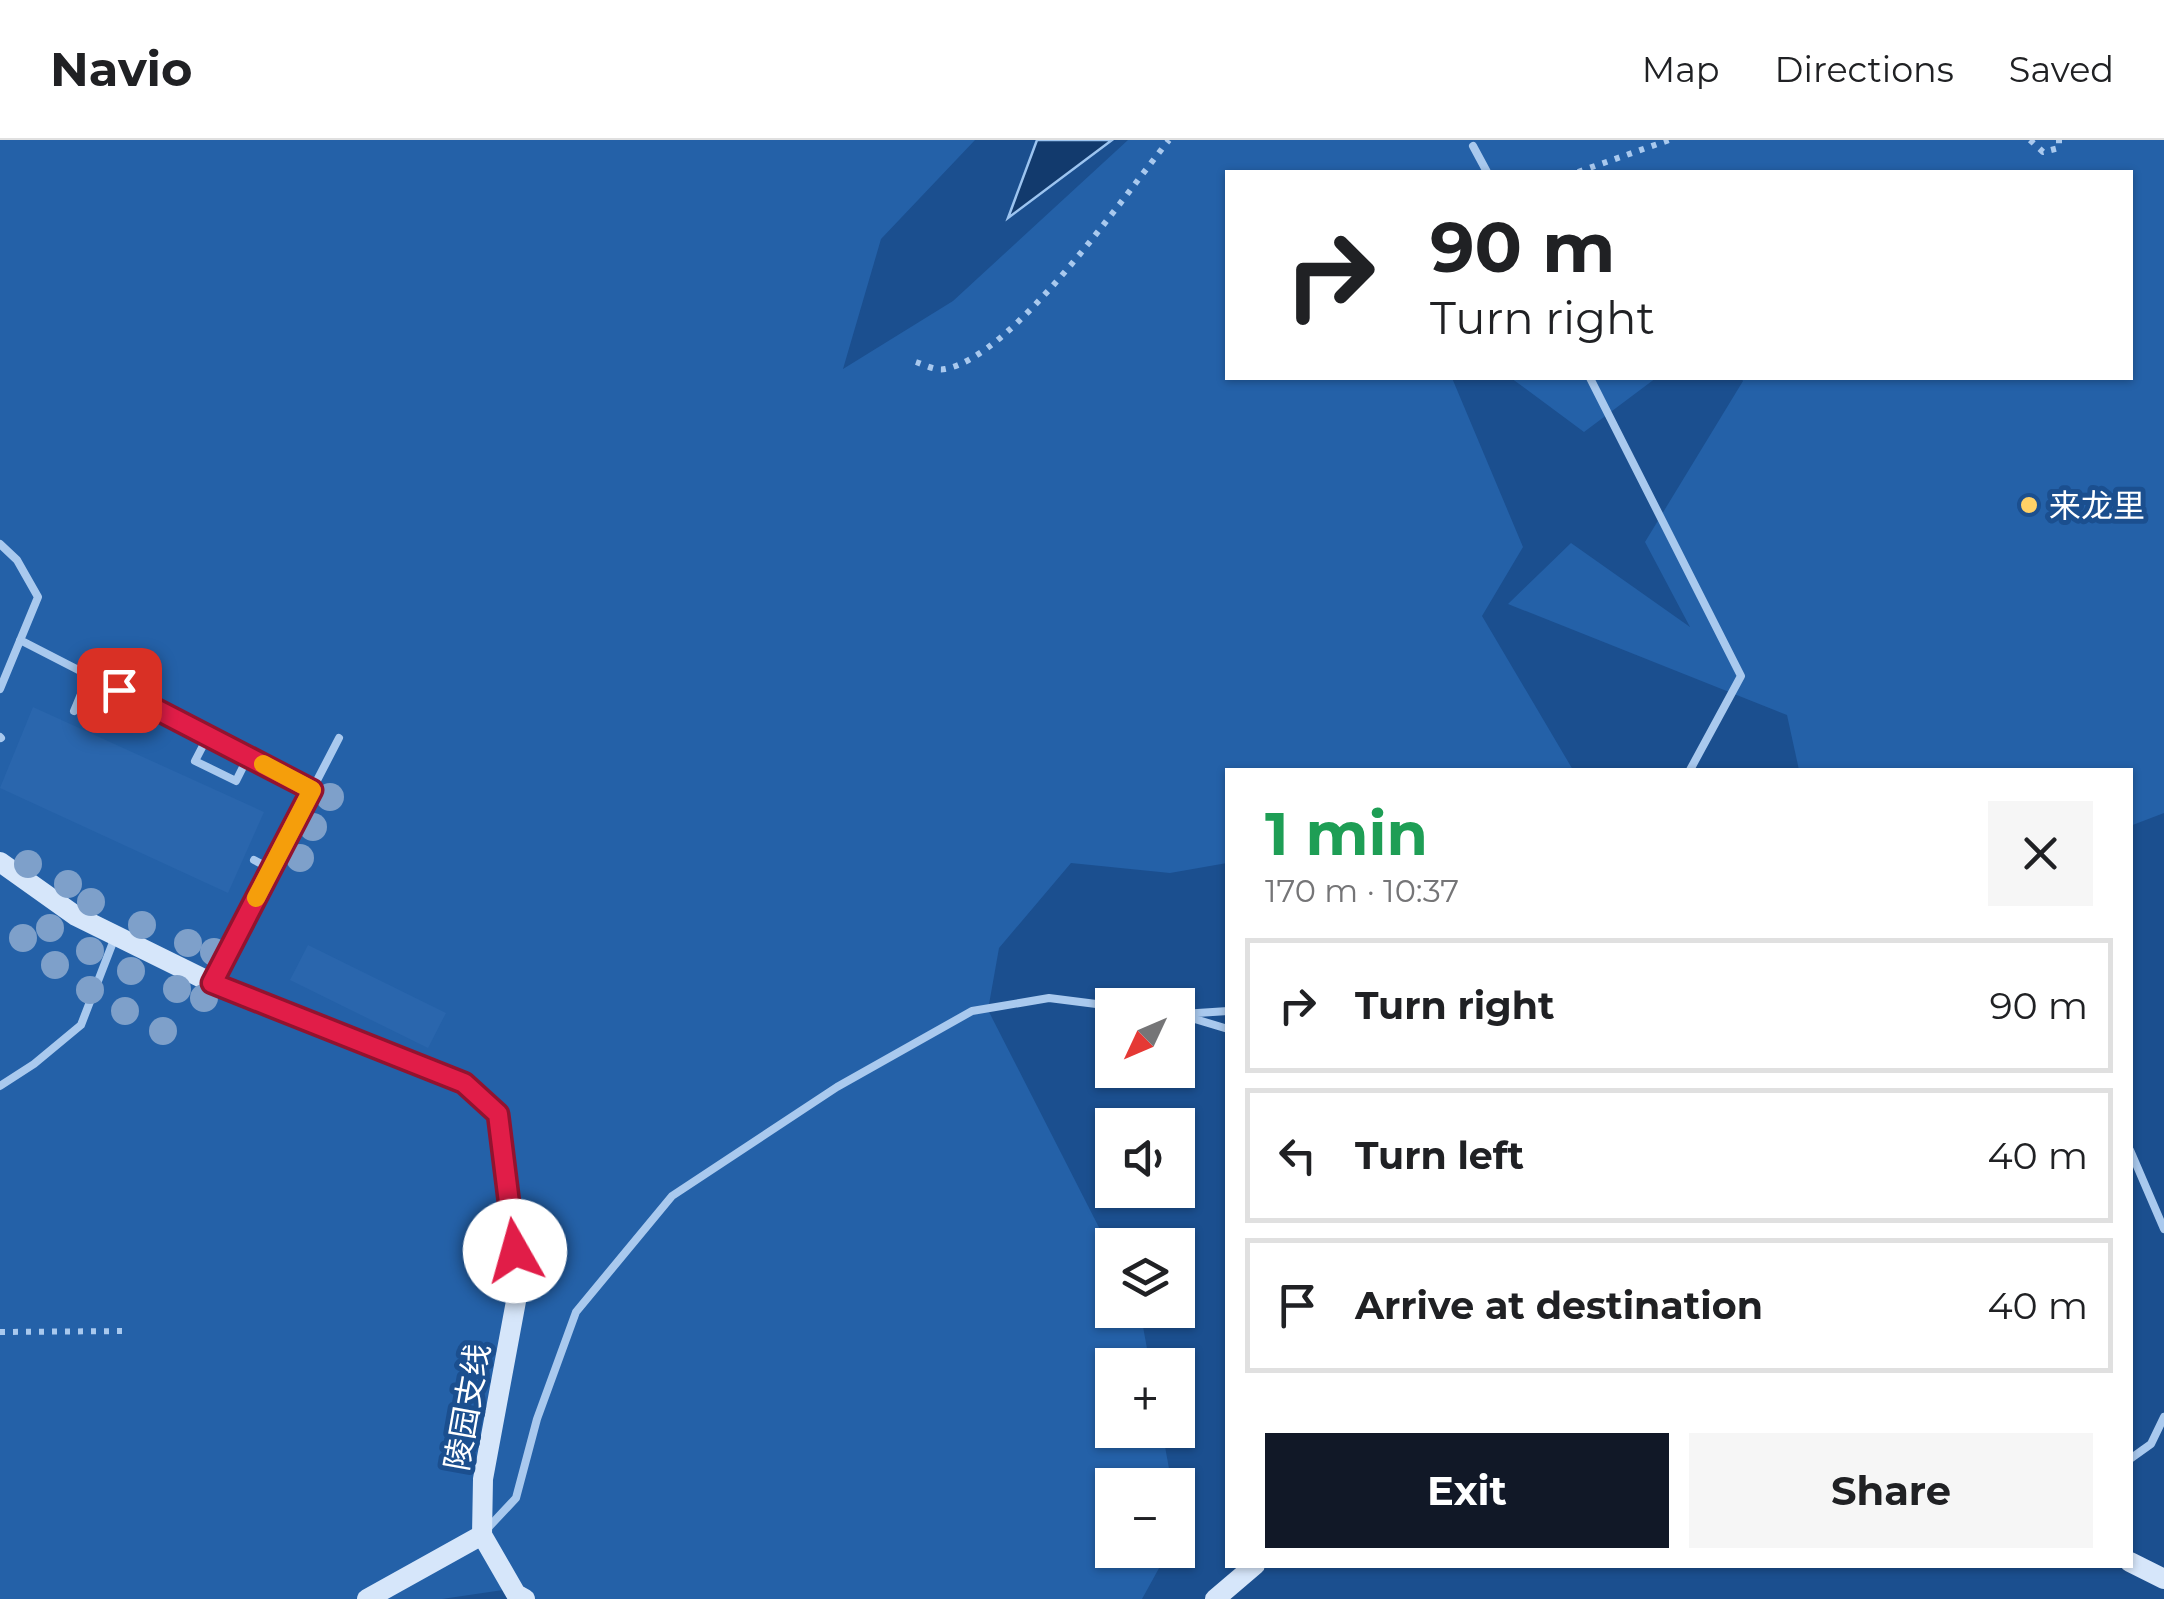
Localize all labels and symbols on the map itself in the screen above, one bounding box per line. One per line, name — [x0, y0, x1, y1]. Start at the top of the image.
place label: 来龙里 — [2049, 486, 2145, 525]
marker: 来龙里 — [2018, 494, 2040, 516]
pin — [77, 648, 162, 733]
north arrow — [1095, 988, 1195, 1088]
position arrow — [463, 1199, 567, 1303]
street label: 陵园支线 — [437, 1341, 497, 1473]

